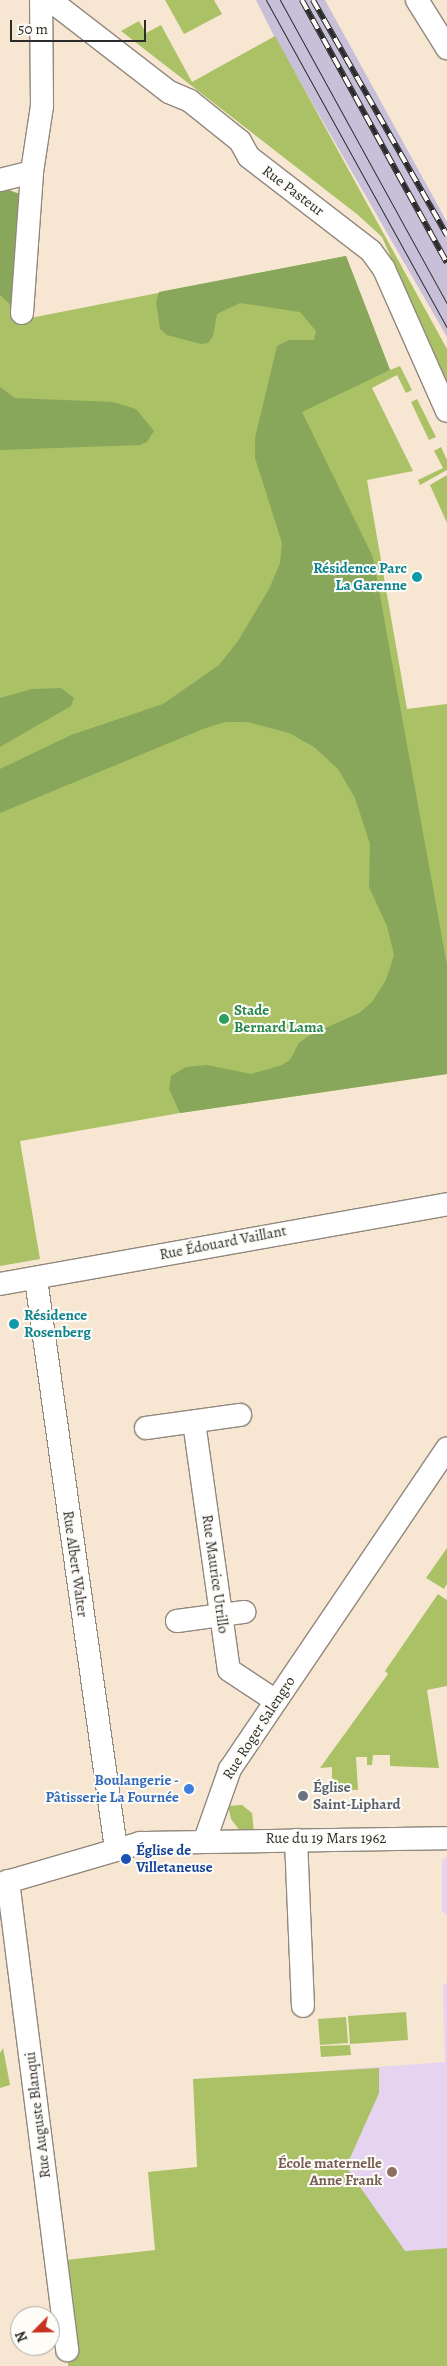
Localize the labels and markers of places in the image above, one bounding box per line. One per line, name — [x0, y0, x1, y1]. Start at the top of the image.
place label: Résidence Parc La Garenne — [313, 559, 407, 594]
marker: Résidence Parc La Garenne — [411, 571, 423, 583]
place label: Stade Bernard Lama — [234, 1001, 324, 1036]
marker: Stade Bernard Lama — [218, 1013, 230, 1025]
place label: Résidence Rosenberg — [24, 1306, 91, 1341]
marker: Résidence Rosenberg — [8, 1318, 20, 1330]
place label: Boulangerie - Pâtisserie La Fournée — [45, 1771, 179, 1806]
place label: Église Saint-Liphard — [313, 1778, 401, 1813]
marker: Boulangerie - Pâtisserie La Fournée — [183, 1783, 195, 1795]
marker: Église Saint-Liphard — [297, 1790, 309, 1802]
place label: Église de Villetaneuse — [136, 1841, 213, 1876]
marker: Église de Villetaneuse — [120, 1853, 132, 1865]
place label: École maternelle Anne Frank — [278, 2154, 382, 2189]
marker: École maternelle Anne Frank — [386, 2166, 398, 2178]

